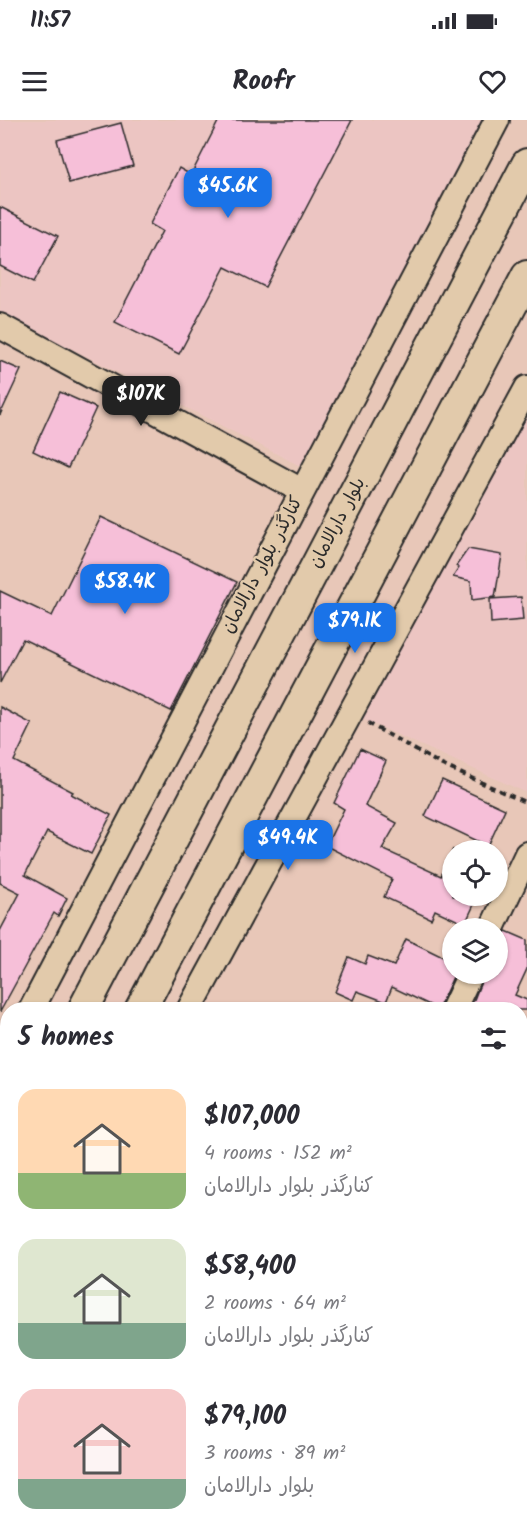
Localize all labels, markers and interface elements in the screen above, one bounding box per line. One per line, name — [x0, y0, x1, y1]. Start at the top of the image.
text: 11:57 — [30, 4, 70, 39]
text: Roofr — [232, 60, 295, 103]
icon: menu — [18, 65, 51, 98]
icon: heart — [476, 65, 509, 98]
pin: $45.6K — [179, 168, 277, 219]
text: $45.6K — [198, 171, 258, 203]
pin: $107K — [99, 376, 183, 427]
text: $107K — [116, 379, 166, 411]
street label: بلوار دارالامان — [302, 472, 374, 574]
street label: کنارگذر بلوار دارالامان — [214, 491, 312, 639]
pin: $58.4K — [76, 564, 174, 615]
text: $58.4K — [94, 567, 156, 599]
pin: $79.1K — [306, 603, 404, 654]
text: $79.1K — [328, 606, 382, 638]
pin: $49.4K — [239, 820, 337, 871]
text: $49.4K — [258, 823, 318, 855]
map controls — [442, 840, 508, 984]
button: locate — [442, 840, 508, 906]
button: layers — [442, 918, 508, 984]
text: 5 homes — [18, 1017, 114, 1059]
icon: filters — [477, 1022, 510, 1055]
text: $107,000 — [204, 1096, 300, 1138]
icon: home — [66, 1113, 138, 1185]
text: 4 rooms · 152 m² — [204, 1138, 352, 1170]
text: کنارگذر بلوار دارالامان — [204, 1171, 373, 1203]
text: $58,400 — [204, 1246, 296, 1288]
icon: home — [66, 1263, 138, 1335]
text: 2 rooms · 64 m² — [204, 1288, 346, 1320]
text: کنارگذر بلوار دارالامان — [204, 1321, 373, 1353]
text: $79,100 — [204, 1396, 286, 1438]
icon: home — [66, 1413, 138, 1485]
text: 3 rooms · 89 m² — [204, 1438, 345, 1470]
text: بلوار دارالامان — [204, 1471, 314, 1503]

